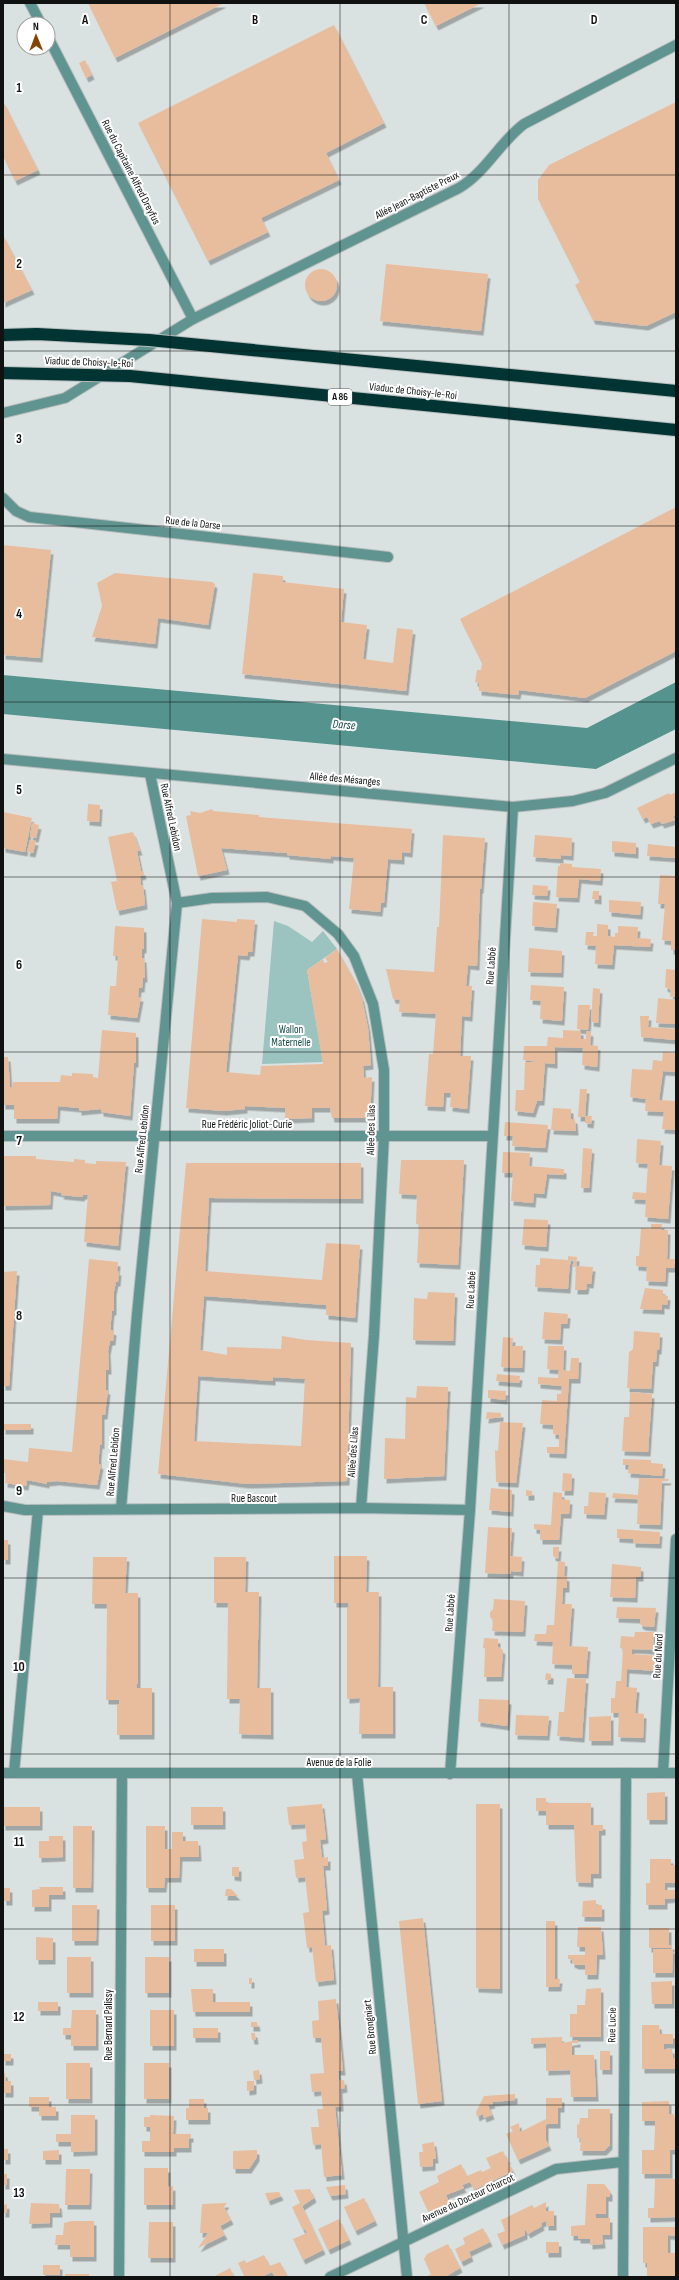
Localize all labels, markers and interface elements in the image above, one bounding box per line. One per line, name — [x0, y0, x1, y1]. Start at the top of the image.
text: A — [81, 12, 89, 28]
text: B — [252, 12, 258, 28]
text: C — [421, 12, 428, 28]
text: D — [591, 12, 598, 28]
north arrow — [16, 16, 56, 56]
text: N — [33, 20, 39, 33]
text: 1 — [16, 80, 22, 96]
street label: Rue du Capitaine Alfred Dreyfus — [99, 117, 163, 227]
street label: Allée Jean-Baptiste Preux — [372, 168, 461, 222]
text: 2 — [16, 256, 22, 272]
street label: Viaduc de Choisy-le-Roi — [45, 354, 133, 370]
street label: Viaduc de Choisy-le-Roi — [368, 380, 458, 402]
road number: A 86 — [328, 389, 352, 405]
text: 3 — [16, 431, 22, 447]
street label: Rue de la Darse — [165, 514, 221, 532]
text: 4 — [16, 606, 22, 622]
water label: Darse — [332, 717, 356, 733]
street label: Allée des Mésanges — [308, 769, 381, 789]
text: 5 — [16, 782, 22, 798]
street label: Rue Alfred Lebidon — [158, 782, 185, 852]
street label: Rue Labbé — [483, 947, 499, 985]
text: 6 — [16, 957, 22, 973]
park label: Wallon Maternelle — [271, 1023, 311, 1049]
street label: Rue Alfred Lebidon — [132, 1104, 152, 1174]
street label: Allée des Lilas — [364, 1105, 378, 1156]
street label: Rue Frédéric Joliot-Curie — [202, 1118, 292, 1131]
text: 7 — [16, 1133, 22, 1149]
street label: Rue Labbé — [464, 1271, 478, 1309]
text: 8 — [16, 1308, 22, 1324]
street label: Allée des Lilas — [345, 1426, 361, 1479]
street label: Rue Alfred Lebidon — [104, 1427, 122, 1497]
text: 9 — [16, 1483, 22, 1499]
street label: Rue Bascout — [231, 1492, 278, 1505]
street label: Rue Labbé — [442, 1594, 458, 1632]
street label: Rue du Nord — [650, 1633, 666, 1679]
text: 10 — [13, 1659, 25, 1675]
street label: Avenue de la Folie — [306, 1756, 371, 1769]
text: 11 — [14, 1834, 24, 1850]
street label: Rue Bernard Palissy — [102, 1988, 115, 2061]
street label: Rue Brongniart — [361, 1998, 379, 2055]
street label: Rue Lucie — [605, 2007, 619, 2043]
text: 12 — [14, 2009, 25, 2025]
street label: Avenue du Docteur Charcot — [419, 2171, 517, 2226]
text: 13 — [14, 2185, 25, 2201]

